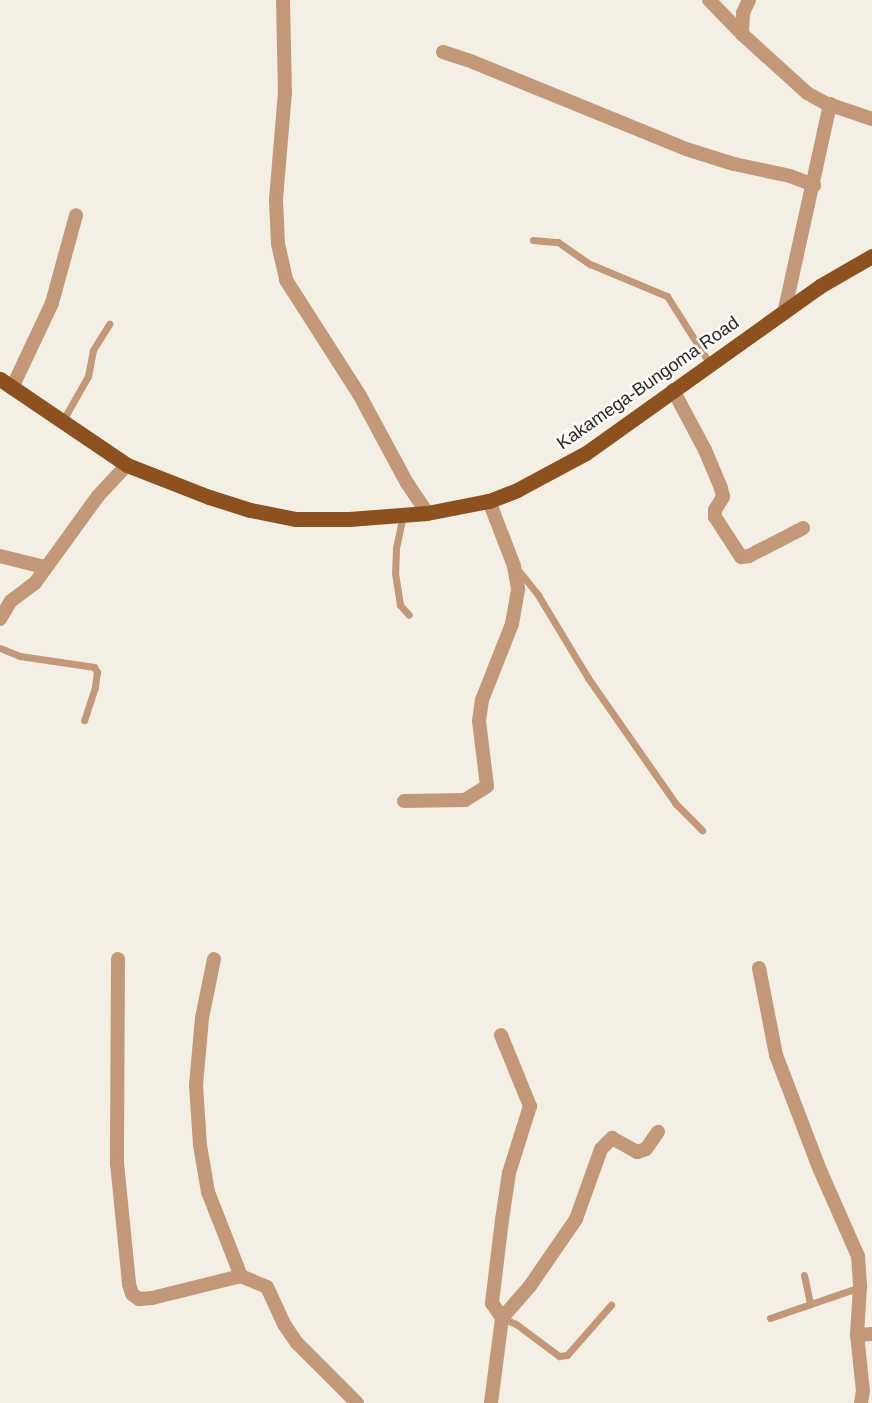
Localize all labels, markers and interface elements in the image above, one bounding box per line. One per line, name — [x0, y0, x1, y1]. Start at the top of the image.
street label: Kakamega-Bungoma Road — [553, 312, 743, 454]

